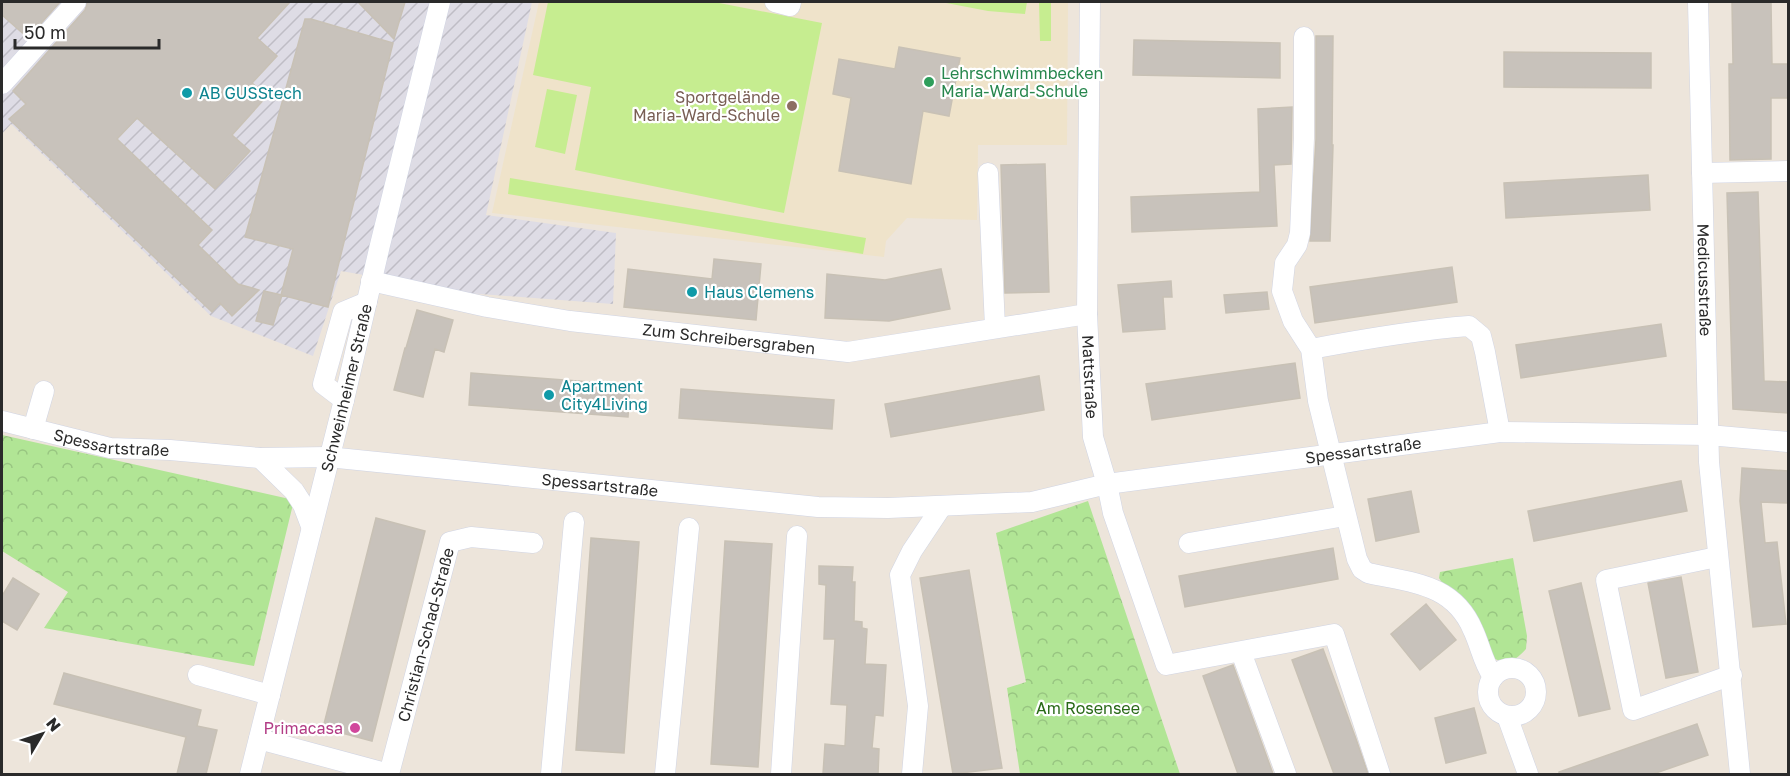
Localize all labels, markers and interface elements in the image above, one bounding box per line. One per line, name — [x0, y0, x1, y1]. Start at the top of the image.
scale bar — [15, 12, 159, 50]
text: 50 m — [24, 21, 66, 43]
place label: Lehrschwimmbecken Maria-Ward-Schule — [941, 63, 1103, 101]
marker: Lehrschwimmbecken Maria-Ward-Schule — [922, 75, 936, 89]
place label: AB GUSStech — [199, 83, 302, 103]
marker: AB GUSStech — [180, 86, 194, 100]
place label: Sportgelände Maria-Ward-Schule — [633, 87, 780, 125]
marker: Sportgelände Maria-Ward-Schule — [785, 99, 799, 113]
street label: Medicusstraße — [1693, 223, 1716, 336]
place label: Haus Clemens — [704, 282, 814, 302]
marker: Haus Clemens — [685, 285, 699, 299]
street label: Schweinheimer Straße — [316, 302, 376, 474]
street label: Zum Schreibersgraben — [642, 319, 816, 358]
street label: Mattstraße — [1078, 335, 1102, 419]
place label: Apartment City4Living — [561, 376, 648, 414]
marker: Apartment City4Living — [542, 388, 556, 402]
street label: Spessartstraße — [52, 424, 169, 460]
street label: Spessartstraße — [1304, 433, 1423, 468]
street label: Spessartstraße — [541, 469, 659, 501]
street label: Christian-Schad-Straße — [393, 545, 458, 724]
park label: Am Rosensee — [1036, 698, 1140, 718]
north arrow — [12, 704, 72, 764]
text: N — [42, 714, 65, 736]
place label: Primacasa — [264, 718, 343, 738]
marker: Primacasa — [348, 721, 362, 735]

